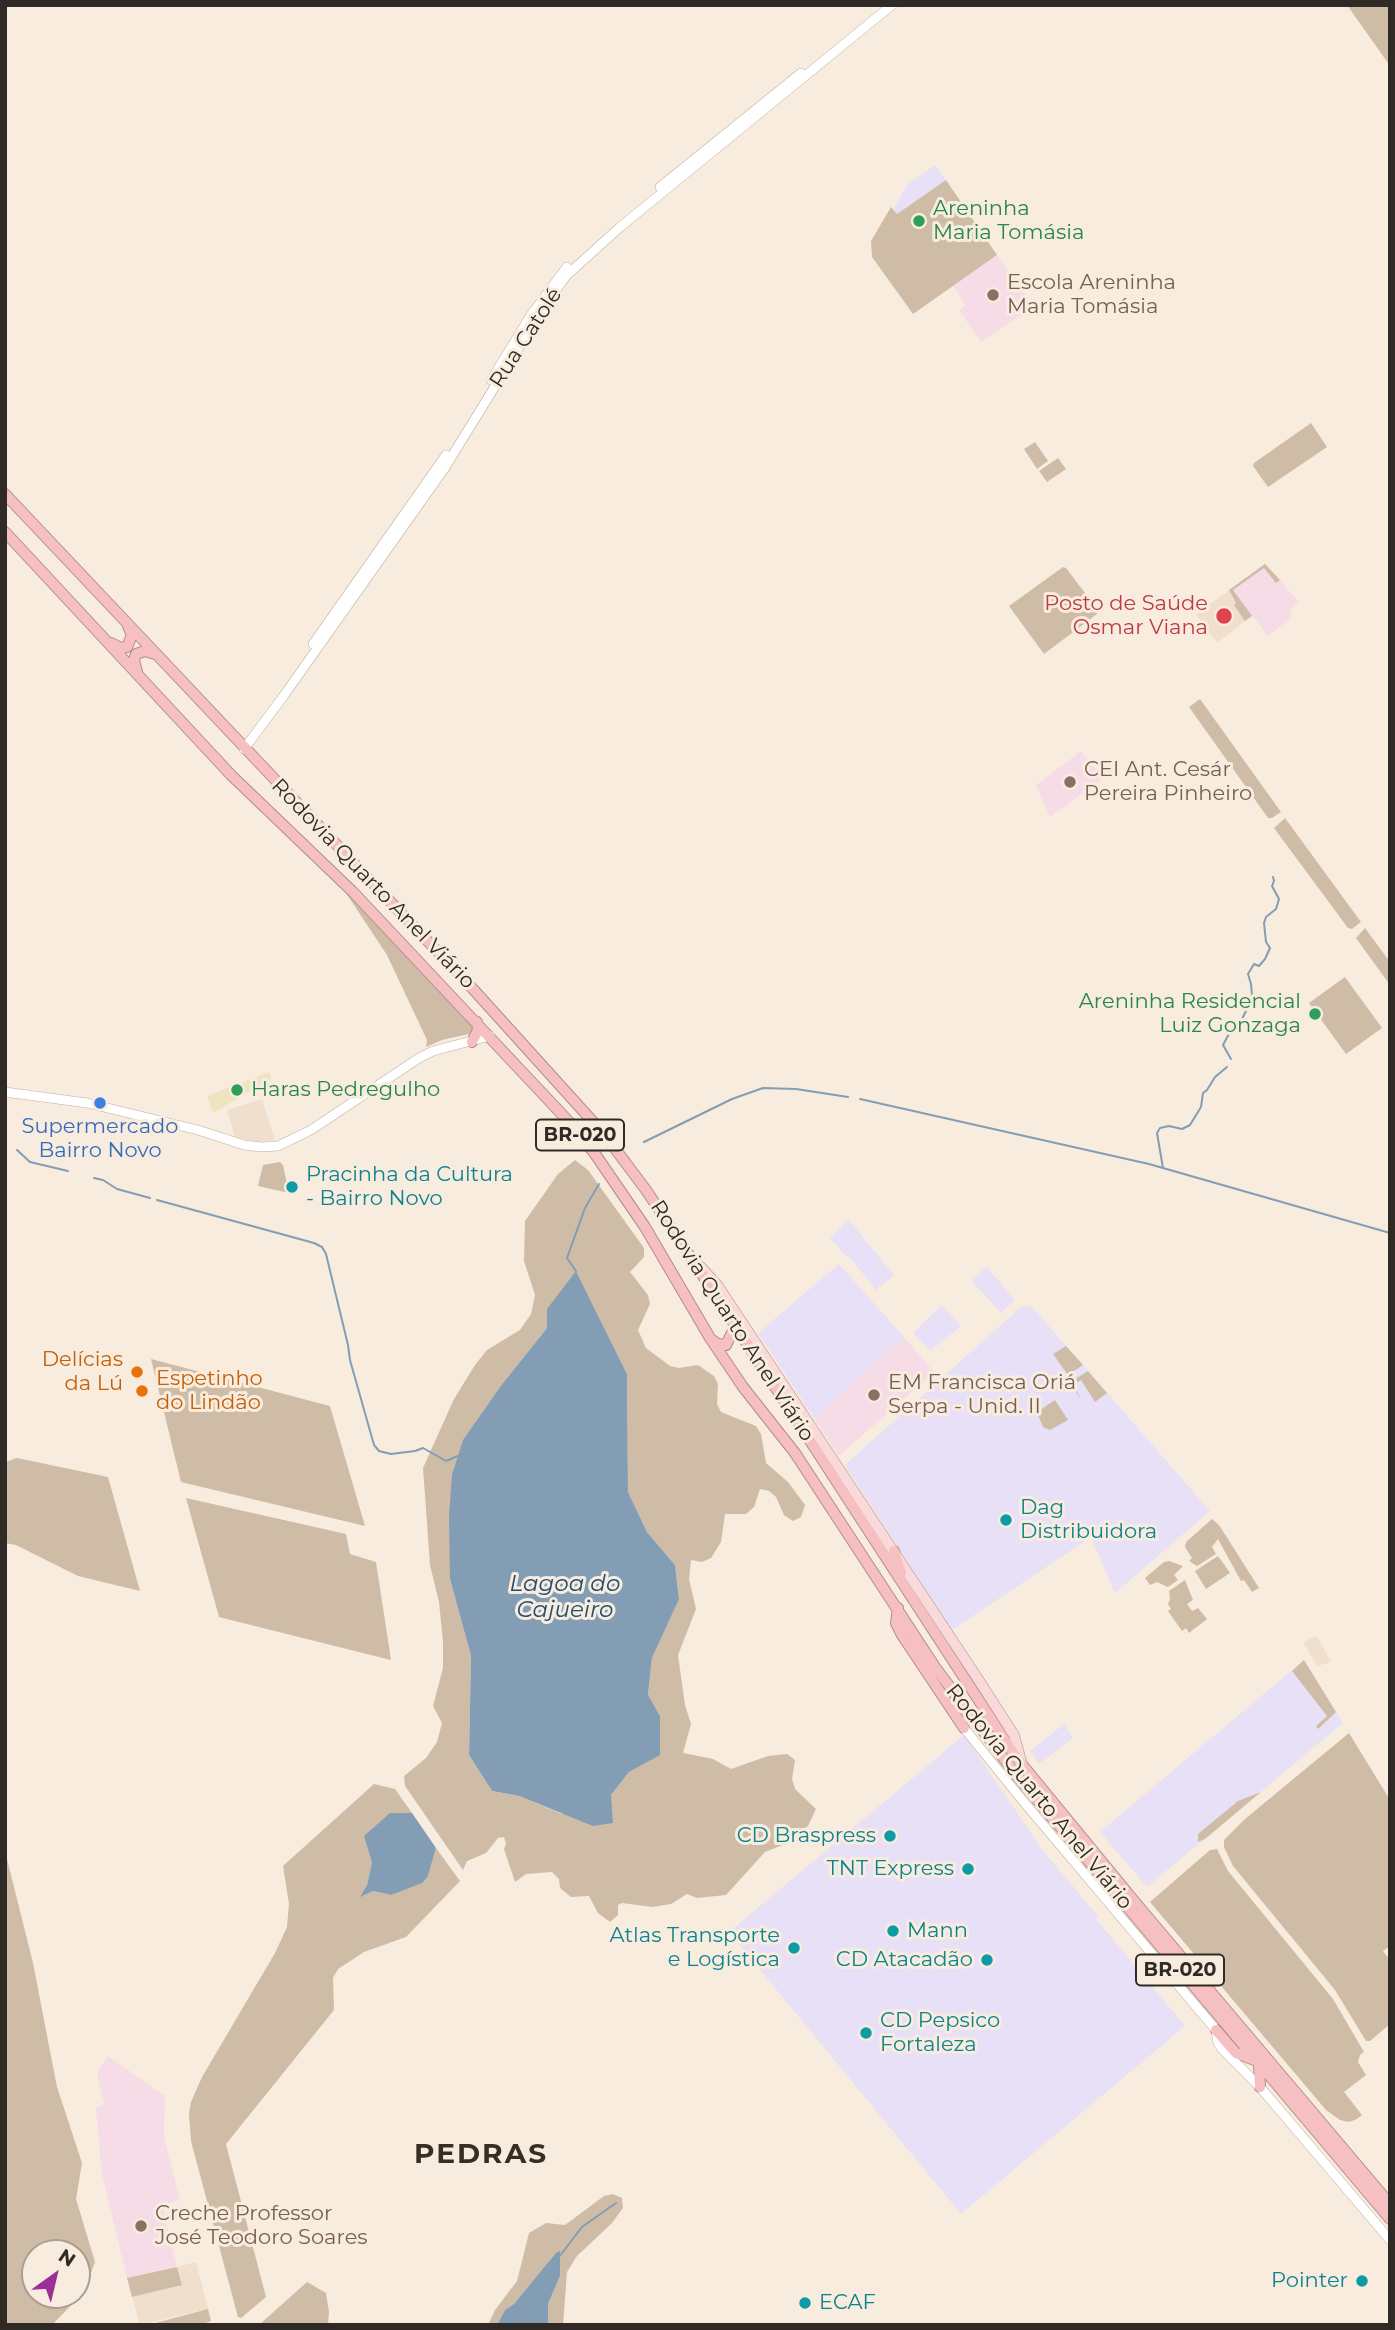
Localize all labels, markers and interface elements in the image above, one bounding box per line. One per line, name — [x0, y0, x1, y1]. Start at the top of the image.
place label: Areninha Maria Tomásia — [933, 196, 1084, 246]
marker: Areninha Maria Tomásia — [911, 213, 927, 229]
place label: Escola Areninha Maria Tomásia — [1007, 270, 1176, 320]
street label: Rua Catolé — [484, 283, 568, 393]
marker: Escola Areninha Maria Tomásia — [985, 287, 1001, 303]
place label: Posto de Saúde Osmar Viana — [1044, 591, 1208, 641]
marker: Posto de Saúde Osmar Viana — [1214, 606, 1234, 626]
place label: CEI Ant. Cesár Pereira Pinheiro — [1084, 757, 1252, 807]
street label: Rodovia Quarto Anel Viário — [266, 774, 480, 994]
marker: CEI Ant. Cesár Pereira Pinheiro — [1062, 774, 1078, 790]
place label: Areninha Residencial Luiz Gonzaga — [1079, 989, 1301, 1039]
marker: Areninha Residencial Luiz Gonzaga — [1307, 1006, 1323, 1022]
place label: Haras Pedregulho — [251, 1077, 440, 1103]
marker: Haras Pedregulho — [229, 1082, 245, 1098]
marker: Supermercado Bairro Novo — [92, 1095, 108, 1111]
place label: Supermercado Bairro Novo — [22, 1114, 178, 1164]
road number: BR-020 — [536, 1120, 624, 1150]
place label: Pracinha da Cultura - Bairro Novo — [306, 1162, 513, 1212]
marker: Pracinha da Cultura - Bairro Novo — [284, 1179, 300, 1195]
street label: Rodovia Quarto Anel Viário — [645, 1196, 819, 1446]
place label: Delícias da Lú — [42, 1347, 123, 1397]
marker: Delícias da Lú — [129, 1364, 145, 1380]
place label: Espetinho do Lindão — [156, 1366, 263, 1416]
place label: EM Francisca Oriá Serpa - Unid. II — [888, 1370, 1076, 1420]
marker: Espetinho do Lindão — [134, 1383, 150, 1399]
marker: EM Francisca Oriá Serpa - Unid. II — [866, 1387, 882, 1403]
place label: Dag Distribuidora — [1020, 1495, 1157, 1545]
marker: Dag Distribuidora — [998, 1512, 1014, 1528]
water label: Lagoa do Cajueiro — [510, 1570, 620, 1624]
street label: Rodovia Quarto Anel Viário — [940, 1679, 1138, 1915]
place label: CD Braspress — [737, 1823, 876, 1849]
marker: CD Braspress — [882, 1828, 898, 1844]
place label: TNT Express — [827, 1856, 954, 1882]
marker: TNT Express — [960, 1861, 976, 1877]
place label: Mann — [907, 1918, 968, 1944]
place label: Atlas Transporte e Logística — [610, 1923, 780, 1973]
marker: Mann — [885, 1923, 901, 1939]
marker: Atlas Transporte e Logística — [786, 1940, 802, 1956]
place label: CD Atacadão — [836, 1947, 973, 1973]
marker: CD Atacadão — [979, 1952, 995, 1968]
road number: BR-020 — [1136, 1954, 1224, 1986]
place label: CD Pepsico Fortaleza — [880, 2008, 1000, 2058]
marker: CD Pepsico Fortaleza — [858, 2025, 874, 2041]
district label: PEDRAS — [415, 2138, 547, 2172]
place label: Creche Professor José Teodoro Soares — [155, 2201, 368, 2251]
marker: Creche Professor José Teodoro Soares — [133, 2218, 149, 2234]
north arrow — [21, 2239, 91, 2309]
text: N — [54, 2244, 80, 2272]
place label: Pointer — [1271, 2268, 1348, 2294]
marker: Pointer — [1354, 2273, 1370, 2289]
place label: ECAF — [819, 2290, 876, 2316]
marker: ECAF — [797, 2295, 813, 2311]

